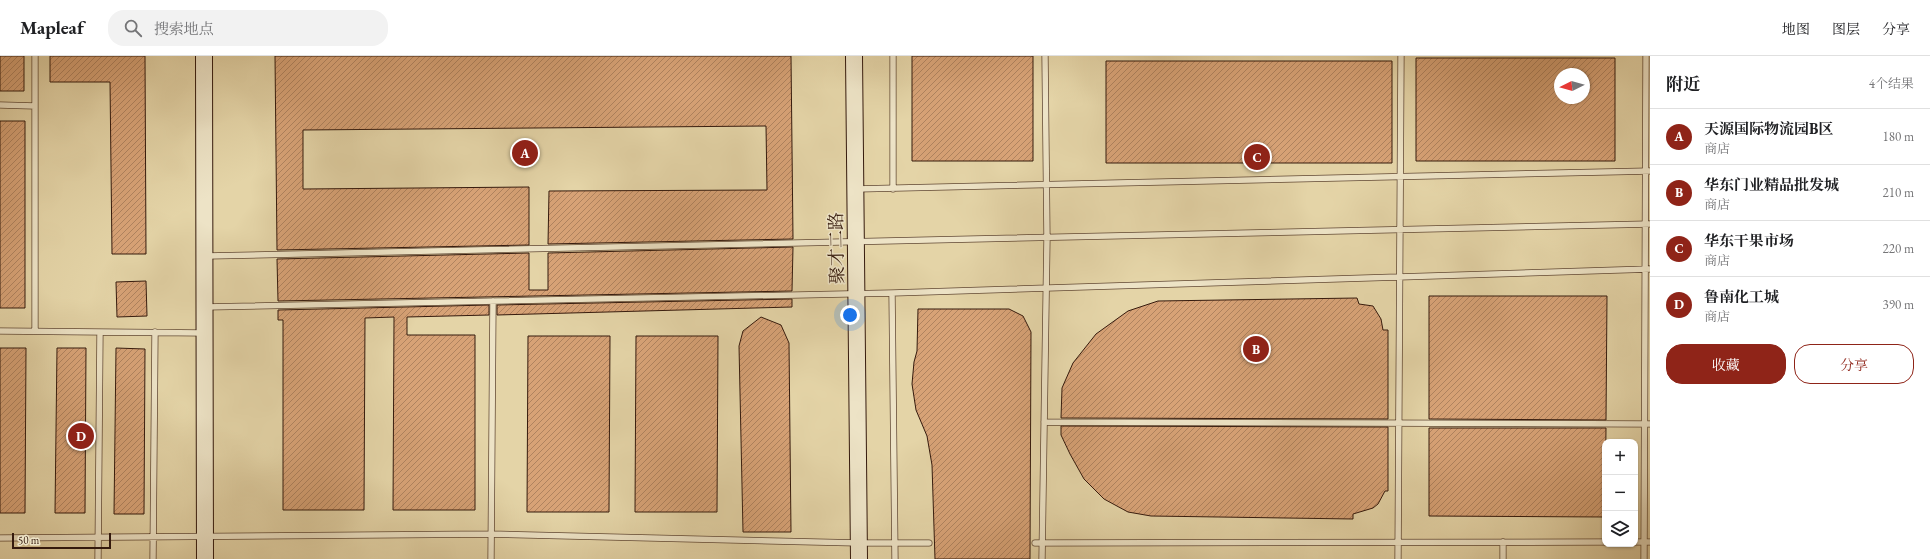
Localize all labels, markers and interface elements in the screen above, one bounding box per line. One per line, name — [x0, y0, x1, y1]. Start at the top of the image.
search box — [108, 10, 388, 46]
text: Mapleaf — [20, 15, 84, 40]
icon: search — [122, 17, 144, 39]
text: 搜索地点 — [154, 19, 214, 38]
text: 地图 — [1782, 20, 1810, 38]
text: 图层 — [1832, 20, 1860, 38]
text: 分享 — [1882, 20, 1910, 38]
north arrow — [1554, 68, 1590, 104]
text: 附近 — [1666, 73, 1700, 95]
text: 4个结果 — [1869, 75, 1914, 92]
text: 天源国际物流园B区 — [1704, 119, 1833, 138]
text: A — [1674, 128, 1684, 145]
text: 180 m — [1883, 128, 1914, 145]
pin: A — [512, 138, 538, 168]
text: 商店 — [1704, 140, 1730, 157]
pin: C — [1244, 142, 1270, 172]
text: 华东门业精品批发城 — [1704, 175, 1839, 194]
text: B — [1675, 184, 1683, 201]
text: 210 m — [1883, 184, 1914, 201]
text: 商店 — [1704, 196, 1730, 213]
street label: 聚才二路 — [824, 212, 848, 284]
text: 华东干果市场 — [1704, 231, 1794, 250]
text: C — [1674, 240, 1684, 257]
text: 220 m — [1883, 240, 1914, 257]
text: 商店 — [1704, 252, 1730, 269]
text: 鲁南化工城 — [1704, 287, 1779, 306]
text: D — [1674, 296, 1684, 313]
text: 390 m — [1883, 296, 1914, 313]
your location — [840, 305, 860, 325]
text: 商店 — [1704, 308, 1730, 325]
pin: B — [1243, 334, 1269, 364]
button: 收藏 — [1666, 344, 1786, 384]
button: 分享 — [1794, 344, 1914, 384]
pin: D — [68, 421, 94, 451]
map controls — [1602, 439, 1638, 547]
button: + — [1602, 439, 1638, 475]
button: − — [1602, 475, 1638, 511]
button: layers — [1602, 511, 1638, 547]
scale bar — [12, 531, 111, 550]
text: 50 m — [18, 533, 39, 547]

